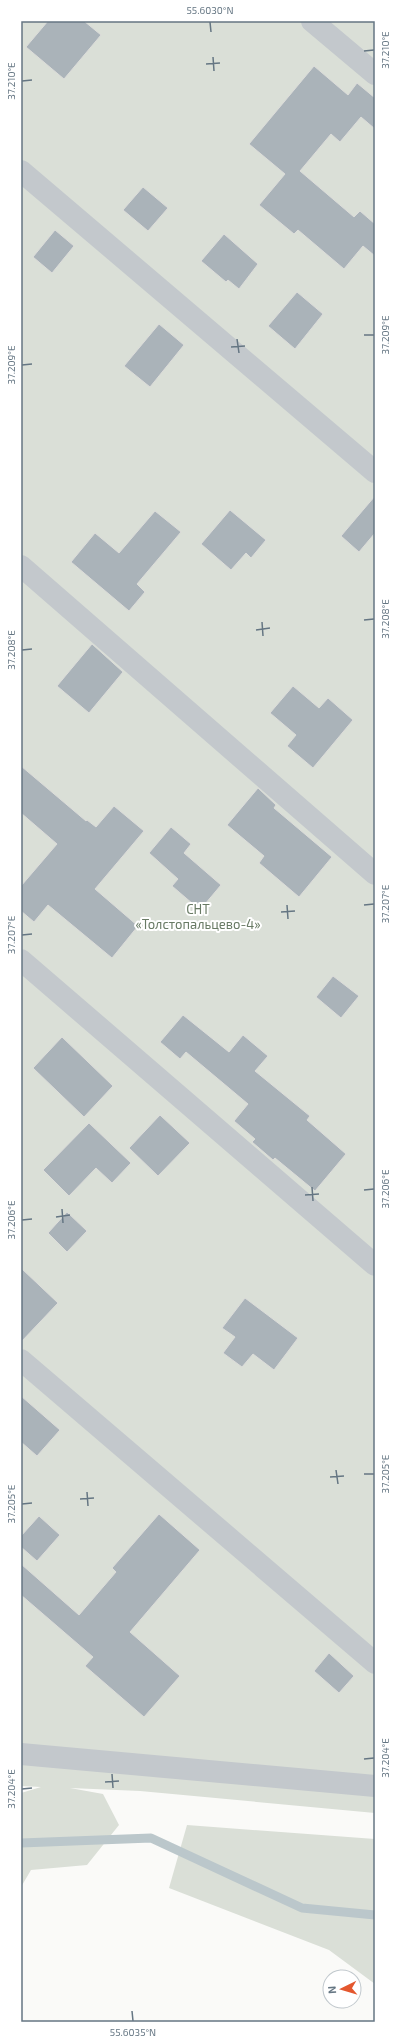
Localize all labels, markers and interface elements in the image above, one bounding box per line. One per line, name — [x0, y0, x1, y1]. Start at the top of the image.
text: 55.6030°N — [186, 4, 234, 16]
text: 37.210°E — [379, 31, 391, 69]
text: 37.210°E — [5, 62, 17, 100]
text: 37.209°E — [379, 315, 391, 355]
text: 37.209°E — [5, 345, 17, 385]
text: 37.208°E — [379, 599, 391, 639]
text: 37.208°E — [5, 630, 17, 670]
text: 37.207°E — [379, 884, 391, 923]
park label: СНТ «Толстопальцево-4» — [135, 901, 261, 932]
text: 37.207°E — [5, 915, 17, 954]
text: 37.206°E — [379, 1169, 391, 1209]
text: 37.206°E — [5, 1200, 17, 1240]
text: 37.205°E — [379, 1454, 391, 1493]
text: 37.205°E — [5, 1484, 17, 1523]
text: 37.204°E — [379, 1738, 391, 1778]
text: 37.204°E — [5, 1769, 17, 1809]
north arrow — [322, 1969, 362, 2009]
text: N — [325, 1985, 338, 1994]
text: 55.6035°N — [110, 2026, 156, 2038]

